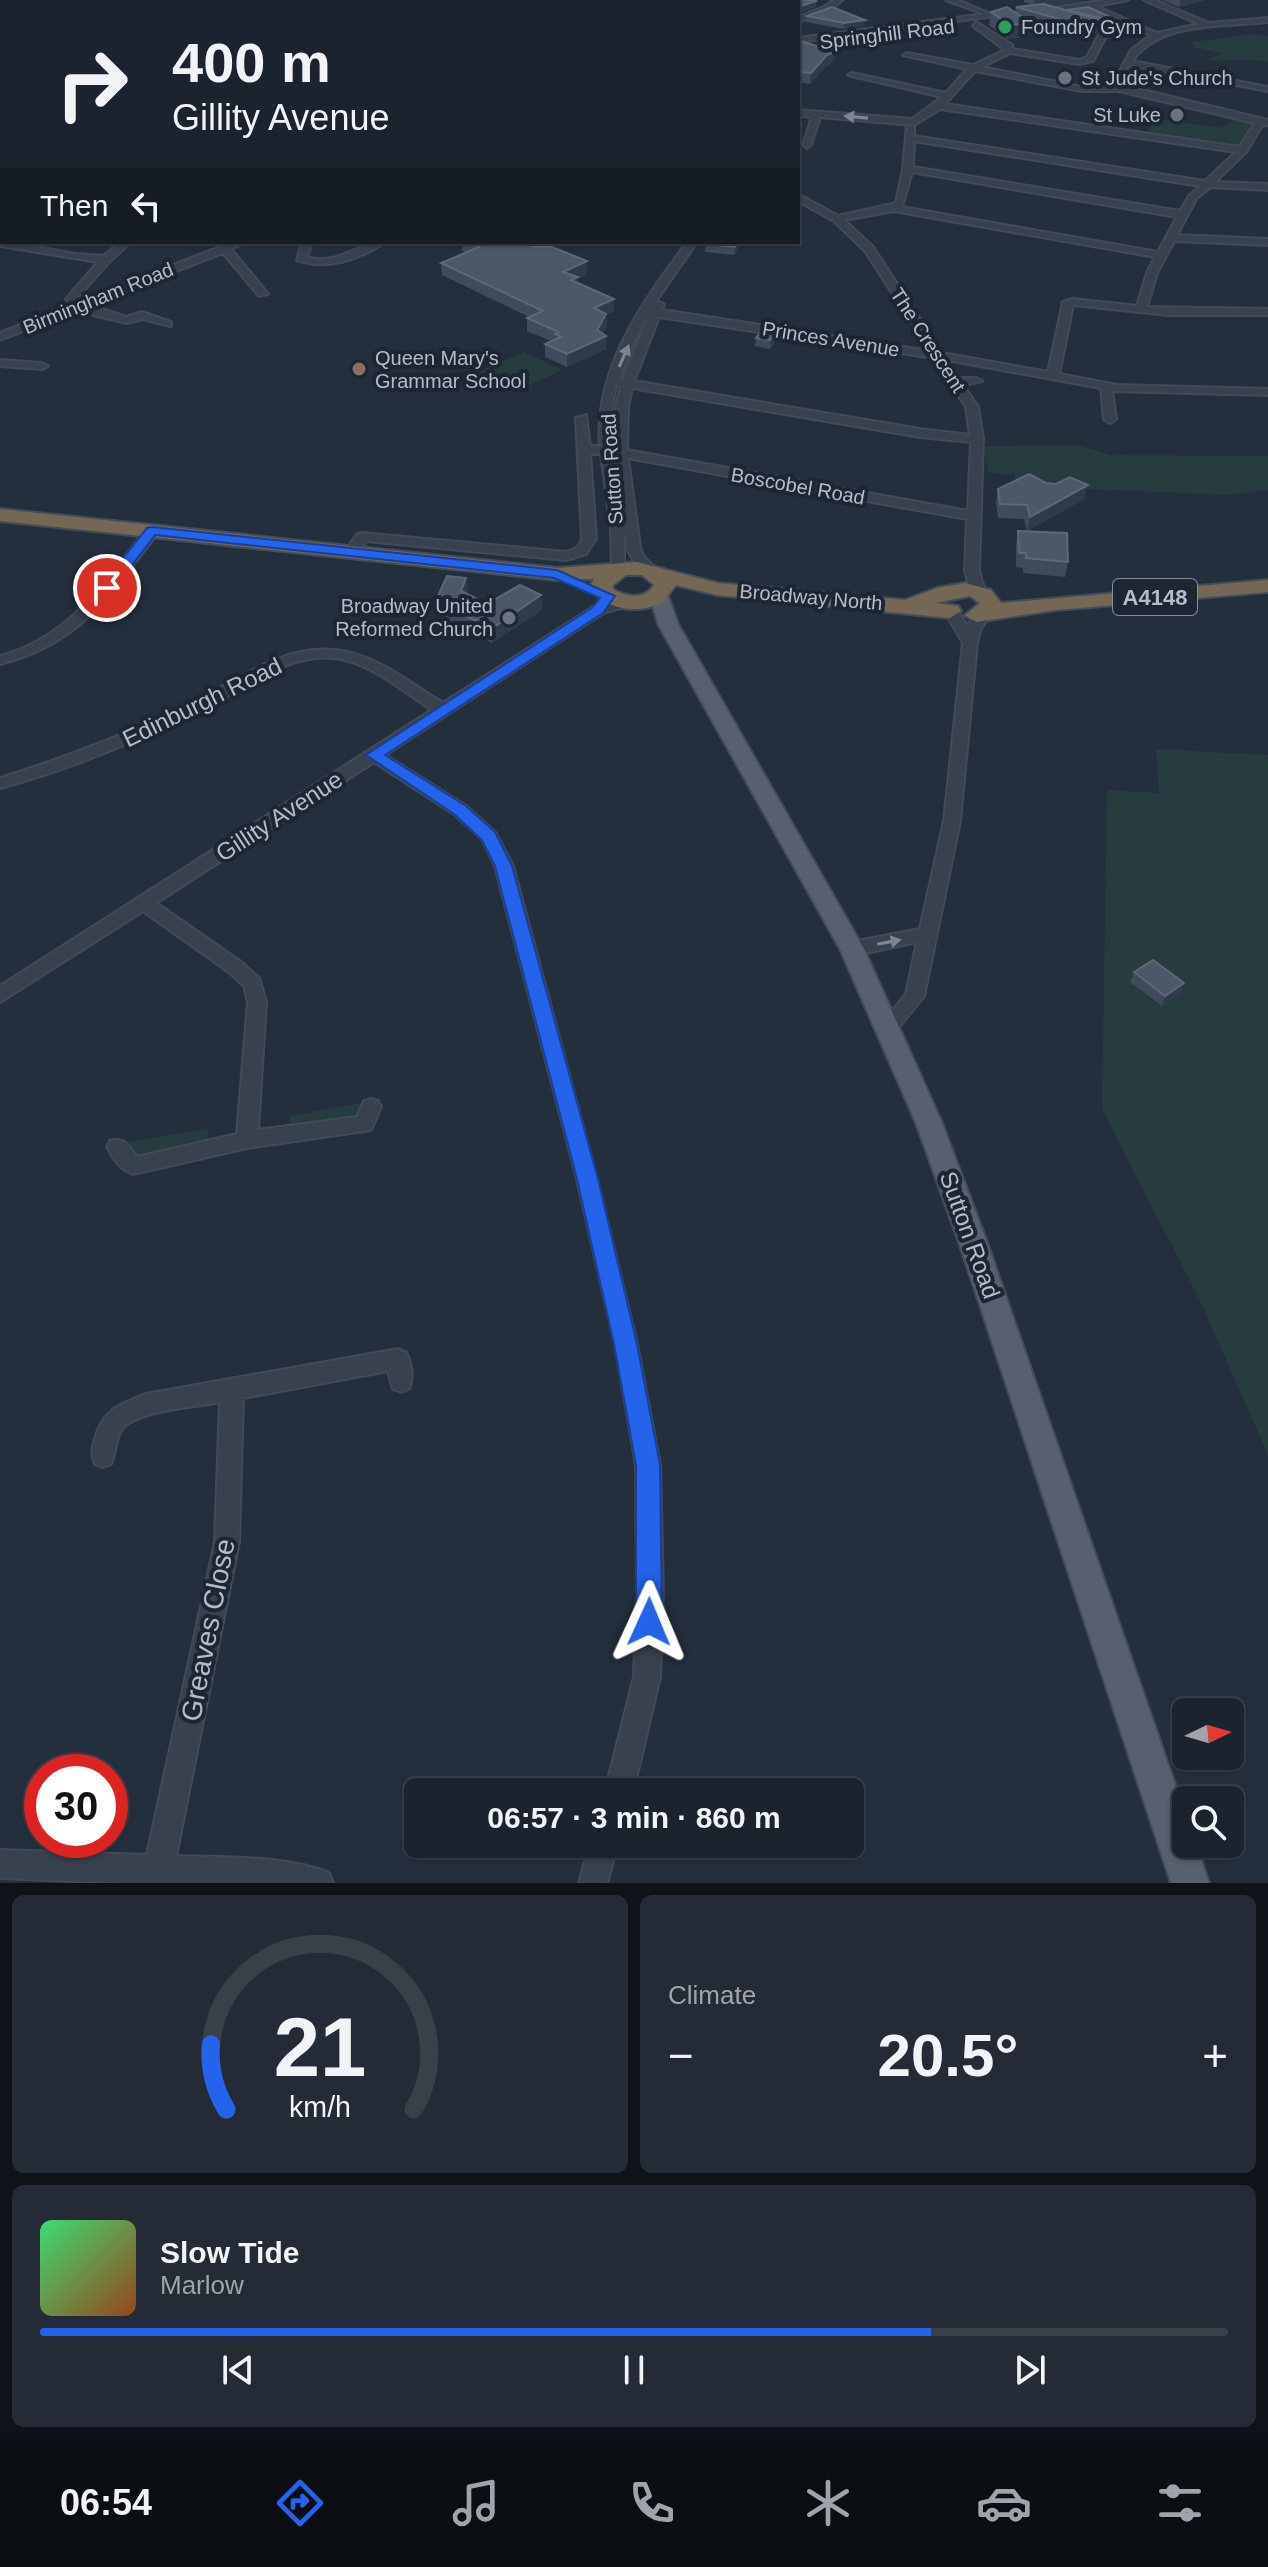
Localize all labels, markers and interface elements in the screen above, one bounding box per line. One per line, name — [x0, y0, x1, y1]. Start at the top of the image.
street label: Springhill Road — [818, 15, 956, 53]
place label: Foundry Gym — [1021, 16, 1142, 38]
marker: Foundry Gym — [996, 18, 1014, 36]
text: 400 m — [172, 31, 331, 94]
icon: right — [40, 32, 144, 136]
place label: St Jude's Church — [1081, 67, 1233, 89]
marker: St Jude's Church — [1056, 69, 1074, 87]
text: Gillity Avenue — [172, 97, 389, 138]
place label: St Luke — [1093, 104, 1161, 126]
marker: St Luke — [1168, 106, 1186, 124]
one-way arrow — [843, 110, 868, 123]
icon: left — [124, 184, 168, 228]
text: Then — [40, 189, 108, 222]
street label: Birmingham Road — [20, 258, 176, 338]
street label: The Crescent — [886, 284, 970, 397]
street label: Princes Avenue — [761, 317, 901, 361]
one-way arrow — [617, 345, 631, 368]
place label: Queen Mary's Grammar School — [375, 347, 526, 392]
marker: Queen Mary's Grammar School — [350, 360, 368, 378]
street label: Sutton Road — [597, 413, 627, 525]
street label: Boscobel Road — [729, 463, 867, 509]
pin — [73, 554, 141, 622]
icon: arrive — [85, 566, 129, 610]
road number: A4148 — [1113, 579, 1197, 615]
street label: Broadway North — [739, 580, 883, 614]
place label: Broadway United Reformed Church — [335, 595, 493, 640]
marker: Broadway United Reformed Church — [500, 609, 518, 627]
street label: Edinburgh Road — [118, 652, 286, 752]
street label: Gillity Avenue — [211, 765, 347, 867]
one-way arrow — [877, 935, 902, 948]
street label: Sutton Road — [934, 1168, 1006, 1302]
street label: Greaves Close — [175, 1536, 241, 1724]
position arrow — [607, 1580, 691, 1664]
north arrow — [1172, 1698, 1244, 1770]
map controls — [1172, 1698, 1244, 1858]
speed limit sign: 30 — [24, 1754, 128, 1858]
button: search — [1172, 1786, 1244, 1858]
text: 06:57 · 3 min · 860 m — [487, 1801, 781, 1834]
text: Climate — [668, 1980, 756, 2010]
text: 21 — [274, 2001, 366, 2094]
text: 20.5° — [878, 2022, 1018, 2089]
text: − — [668, 2031, 694, 2080]
text: + — [1202, 2031, 1228, 2080]
text: km/h — [289, 2091, 351, 2123]
text: Slow Tide — [160, 2236, 299, 2269]
text: Marlow — [160, 2270, 244, 2300]
icon: previous — [216, 2348, 260, 2392]
icon: pause — [612, 2348, 656, 2392]
icon: next — [1008, 2348, 1052, 2392]
icon: directions — [272, 2475, 328, 2531]
icon: music — [448, 2475, 504, 2531]
icon: phone — [624, 2475, 680, 2531]
icon: climate — [800, 2475, 856, 2531]
icon: car — [976, 2475, 1032, 2531]
icon: filters — [1152, 2475, 1208, 2531]
text: 06:54 — [60, 2482, 152, 2523]

